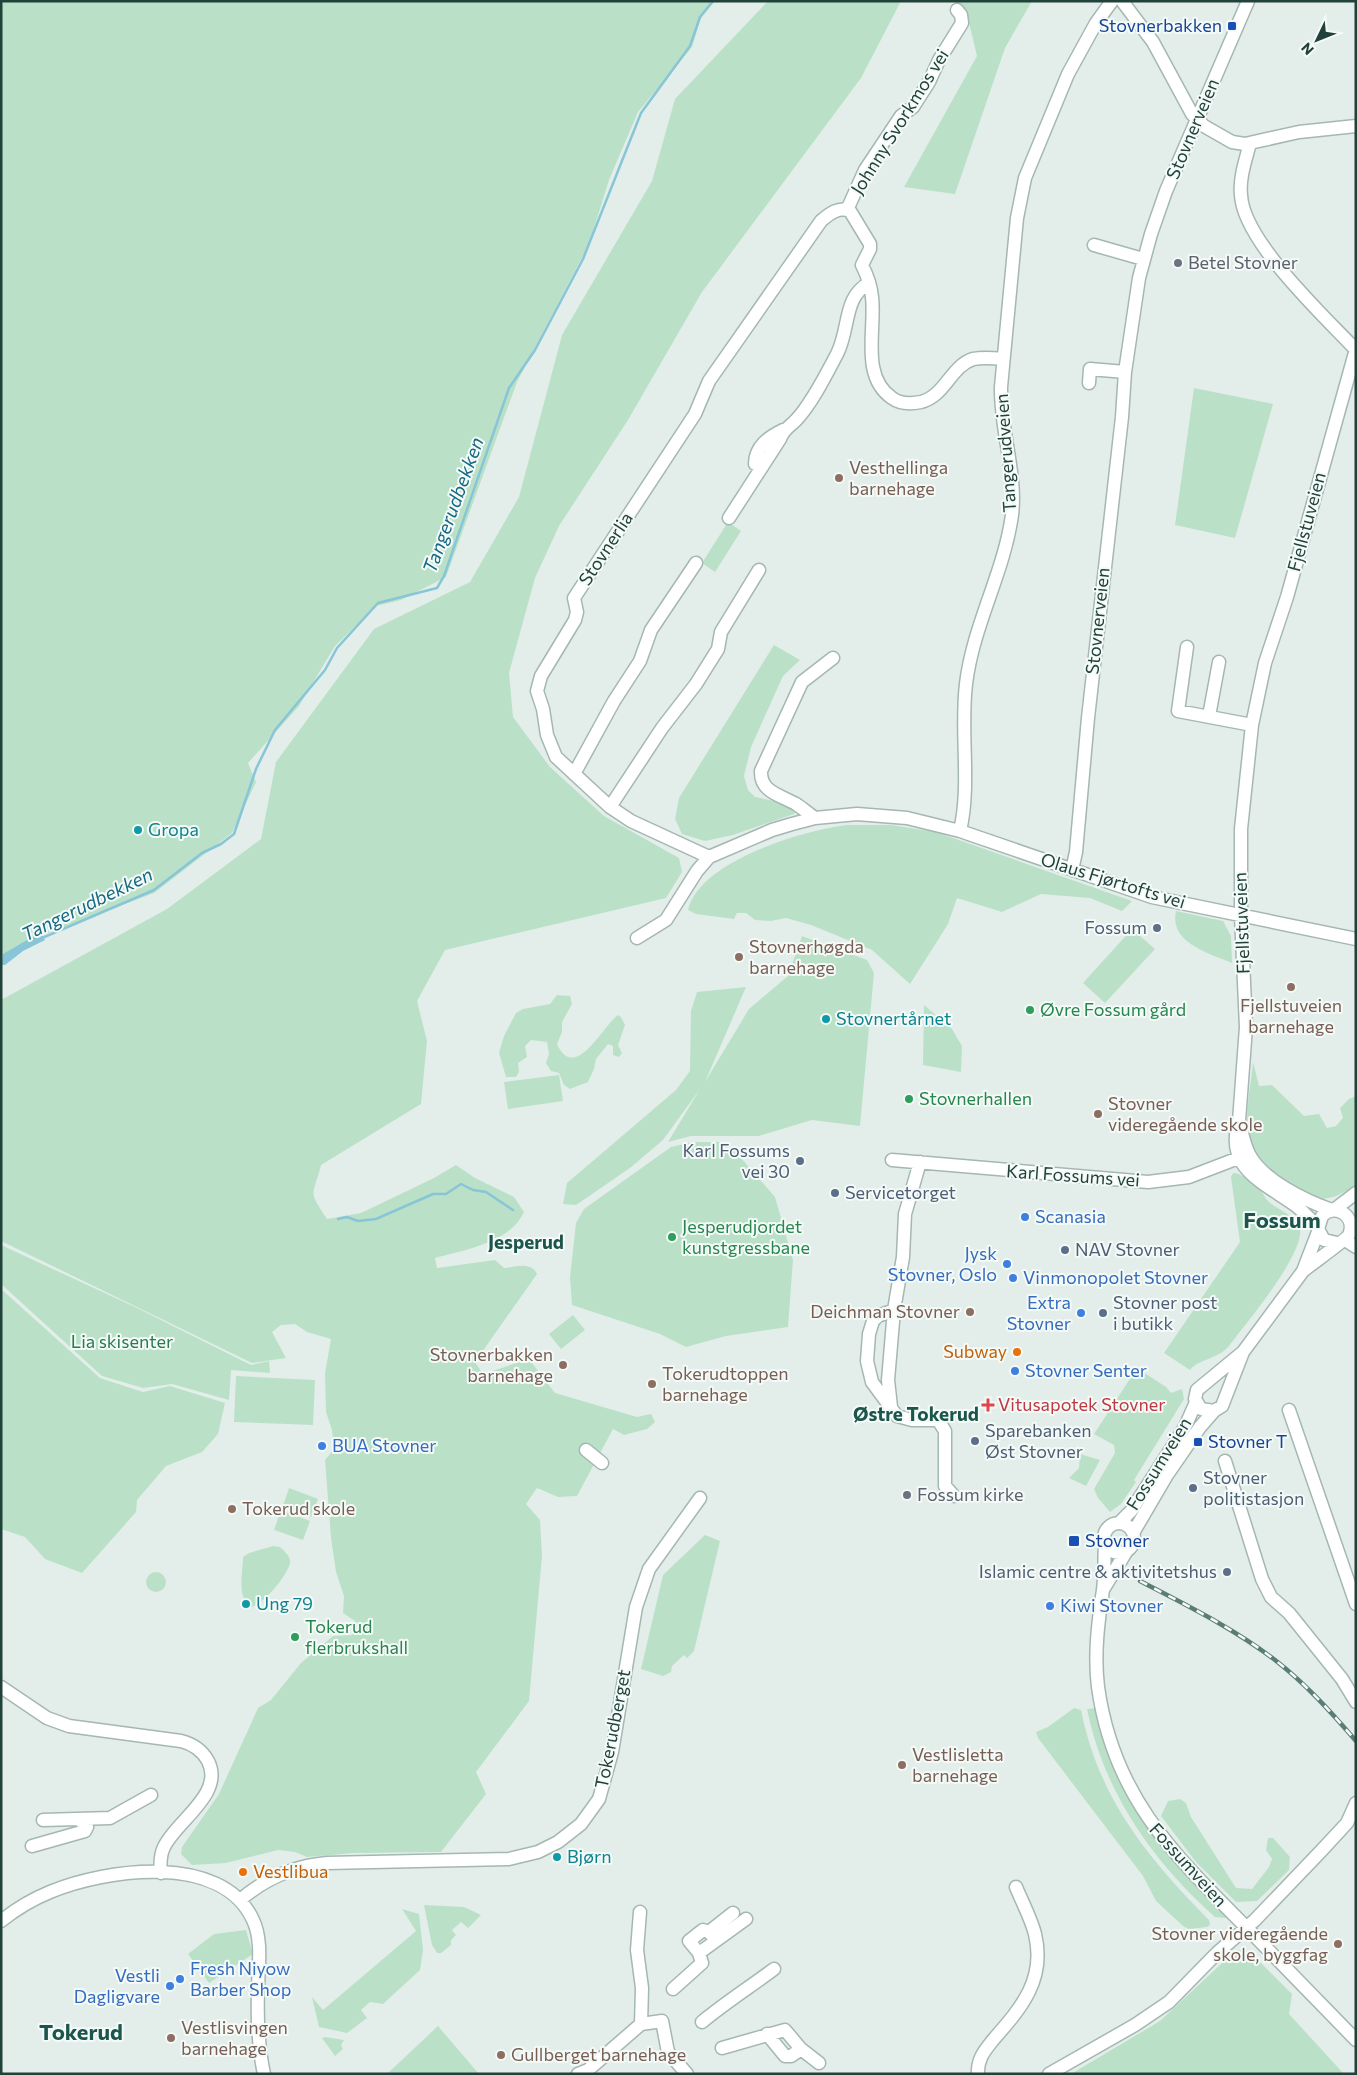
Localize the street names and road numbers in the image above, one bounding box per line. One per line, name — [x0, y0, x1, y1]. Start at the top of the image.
street label: Johnny Svorkmos vei — [846, 45, 953, 198]
street label: Stovnerveien — [1161, 75, 1223, 182]
street label: Tangerudveien — [990, 393, 1020, 513]
street label: Fjellstuveien — [1282, 470, 1330, 574]
street label: Stovnerlia — [573, 508, 637, 589]
street label: Stovnerveien — [1080, 566, 1114, 675]
street label: Olaus Fjørtofts vei — [1038, 848, 1188, 913]
street label: Fjellstuveien — [1228, 872, 1254, 974]
street label: Karl Fossums vei — [1005, 1159, 1141, 1191]
street label: Fossumveien — [1121, 1413, 1195, 1514]
street label: Tokerudberget — [590, 1667, 634, 1790]
street label: Fossumveien — [1145, 1818, 1232, 1911]

